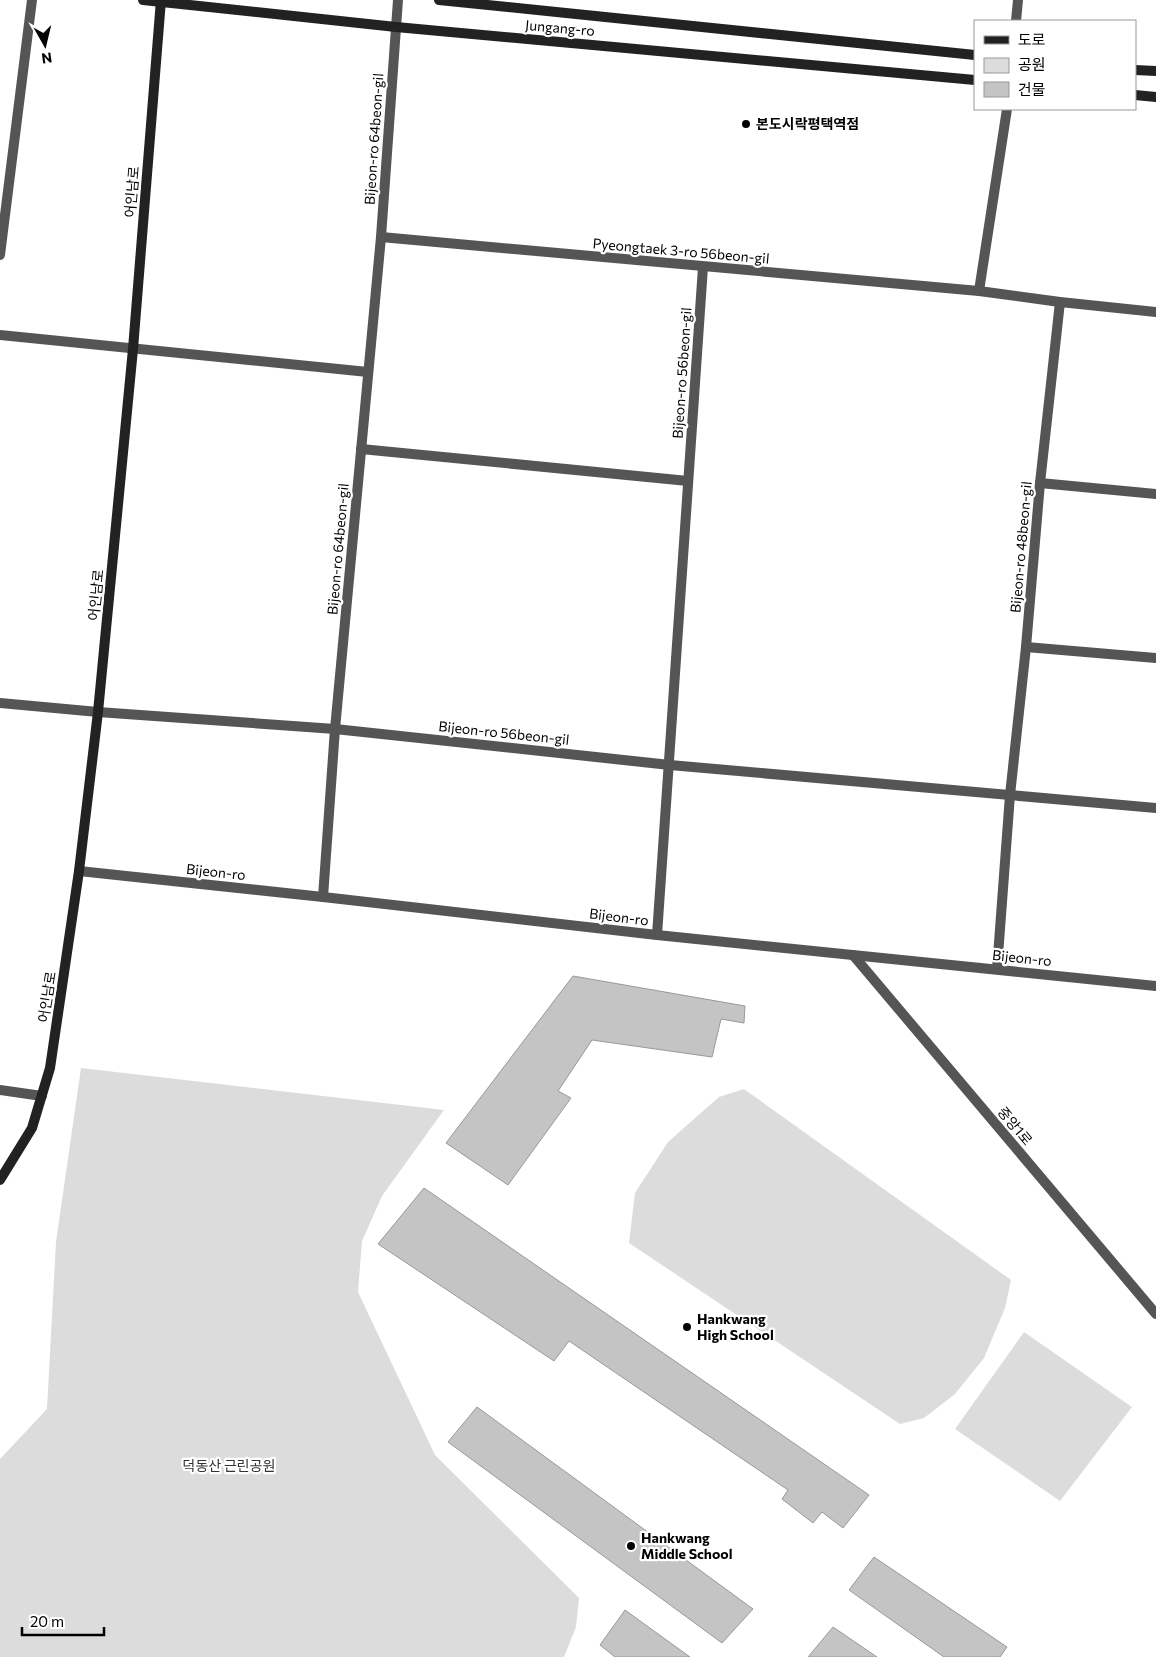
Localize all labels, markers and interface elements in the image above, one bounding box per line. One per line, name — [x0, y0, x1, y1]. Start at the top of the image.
street label: Jungang-ro — [525, 16, 595, 39]
north arrow — [20, 20, 70, 70]
legend — [974, 20, 1136, 110]
text: 도로 — [1018, 30, 1046, 48]
text: N — [40, 49, 53, 68]
text: 공원 — [1018, 55, 1046, 73]
street label: Bijeon-ro 64beon-gil — [360, 73, 387, 205]
text: 건물 — [1018, 80, 1046, 98]
place label: 본도시락평택역점 — [756, 115, 859, 132]
marker: 본도시락평택역점 — [740, 118, 752, 130]
street label: 어인남로 — [121, 165, 142, 218]
street label: Pyeongtaek 3-ro 56beon-gil — [592, 234, 770, 267]
street label: Bijeon-ro 56beon-gil — [668, 307, 695, 439]
street label: Bijeon-ro 48beon-gil — [1006, 481, 1035, 613]
street label: Bijeon-ro 64beon-gil — [323, 483, 352, 615]
street label: 어인남로 — [84, 568, 107, 621]
street label: Bijeon-ro 56beon-gil — [438, 717, 570, 748]
street label: Bijeon-ro — [186, 860, 247, 883]
street label: Bijeon-ro — [588, 904, 650, 929]
street label: Bijeon-ro — [992, 946, 1053, 969]
street label: 어인남로 — [34, 970, 59, 1024]
street label: 중앙1로 — [995, 1103, 1036, 1148]
place label: Hankwang High School — [697, 1310, 774, 1343]
marker: Hankwang High School — [681, 1321, 693, 1333]
park label: 덕동산 근린공원 — [183, 1457, 275, 1474]
place label: Hankwang Middle School — [641, 1529, 732, 1562]
marker: Hankwang Middle School — [625, 1540, 637, 1552]
scale bar — [22, 1604, 105, 1636]
text: 20 m — [30, 1612, 64, 1630]

